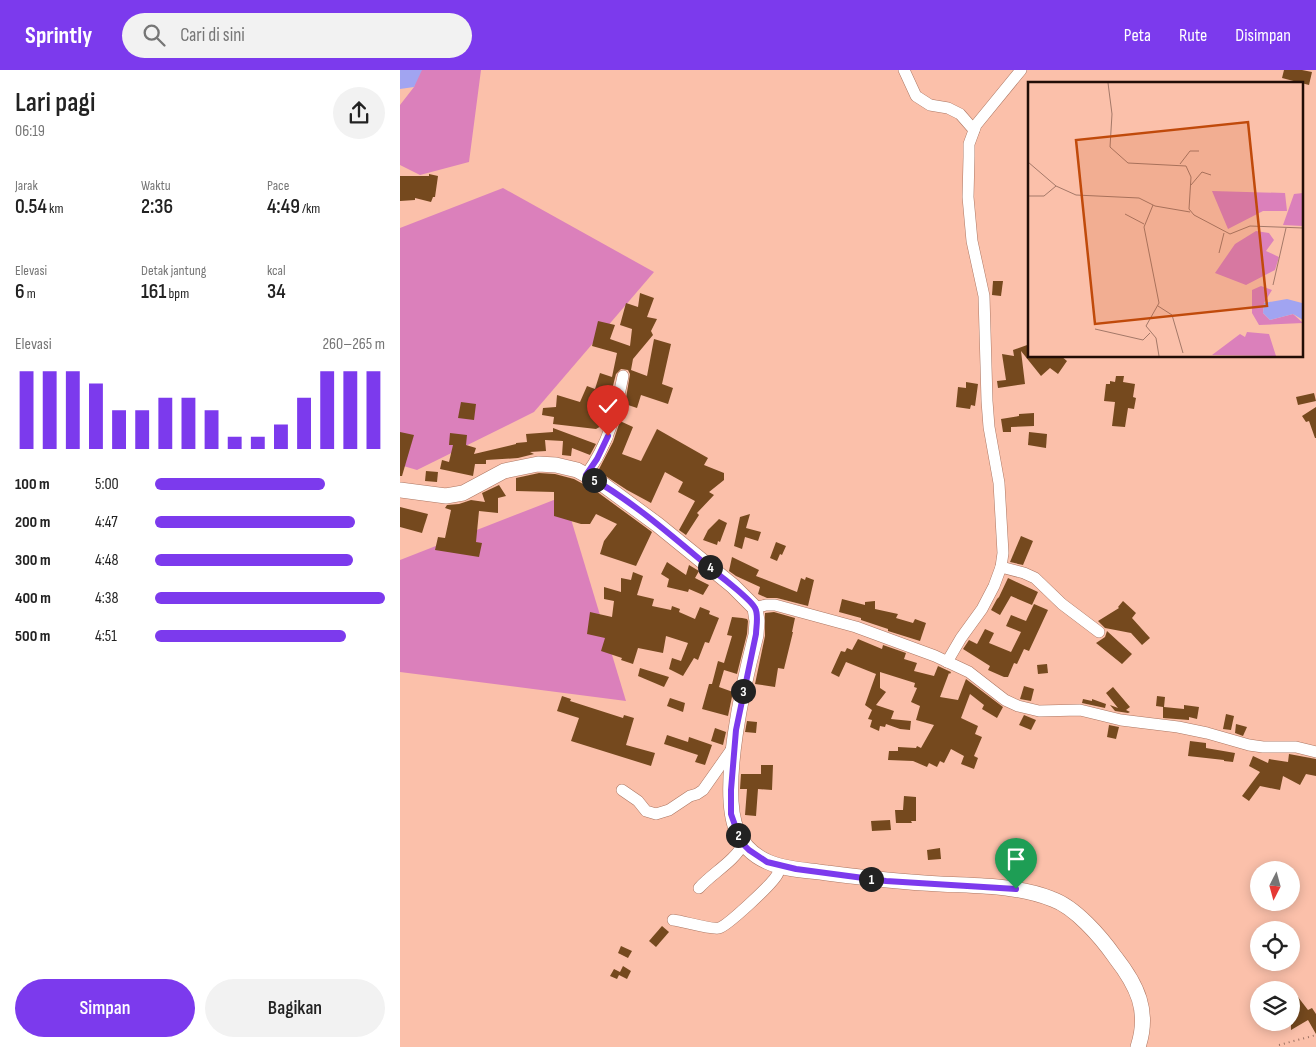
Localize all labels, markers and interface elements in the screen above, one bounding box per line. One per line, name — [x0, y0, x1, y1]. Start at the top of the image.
search box — [122, 13, 472, 58]
text: Sprintly — [25, 21, 92, 50]
icon: search — [140, 21, 168, 49]
text: Cari di sini — [180, 24, 245, 47]
text: Peta — [1124, 25, 1151, 46]
text: Rute — [1179, 25, 1207, 46]
text: Disimpan — [1235, 25, 1291, 46]
inset map — [1028, 82, 1304, 358]
text: Lari pagi — [15, 86, 95, 119]
button: share — [333, 87, 385, 139]
text: 06:19 — [15, 122, 45, 141]
text: Jarak — [15, 177, 38, 194]
text: Waktu — [141, 177, 171, 194]
text: Pace — [267, 177, 289, 194]
text: 0.54 — [15, 194, 47, 219]
text: 2:36 — [141, 194, 173, 219]
text: 4:49 — [267, 194, 300, 219]
text: km — [47, 200, 63, 217]
text: /km — [300, 200, 320, 217]
text: Elevasi — [15, 262, 47, 279]
text: Detak jantung — [141, 262, 206, 279]
text: kcal — [267, 262, 286, 279]
text: 6 — [15, 279, 25, 304]
text: 161 — [141, 279, 166, 304]
text: 34 — [267, 279, 286, 304]
text: m — [25, 285, 36, 302]
text: bpm — [166, 285, 189, 302]
text: Elevasi — [15, 335, 52, 354]
text: 260–265 m — [323, 335, 385, 354]
pin — [587, 385, 629, 436]
icon: check — [594, 392, 622, 420]
pin: 5 — [582, 468, 606, 492]
text: 5 — [591, 472, 598, 489]
text: 100 m — [15, 475, 50, 494]
text: 5:00 — [95, 475, 119, 494]
text: 200 m — [15, 513, 50, 532]
text: 4:47 — [95, 513, 118, 532]
text: 300 m — [15, 551, 51, 570]
text: 4:48 — [95, 551, 118, 570]
pin: 4 — [698, 554, 722, 580]
text: 4 — [707, 559, 714, 576]
text: 400 m — [15, 589, 51, 608]
text: 4:38 — [95, 589, 118, 608]
text: 500 m — [15, 627, 50, 646]
text: 4:51 — [95, 627, 117, 646]
pin: 3 — [730, 678, 756, 704]
text: 3 — [740, 683, 747, 700]
pin: 2 — [726, 822, 750, 848]
text: 2 — [735, 827, 742, 844]
pin — [995, 838, 1037, 889]
icon: arrive — [1002, 845, 1030, 873]
north arrow — [1250, 861, 1300, 911]
map controls — [1250, 861, 1300, 1031]
pin: 1 — [858, 866, 884, 892]
text: 1 — [869, 871, 874, 888]
button: locate — [1250, 921, 1300, 971]
button: Simpan — [15, 979, 195, 1037]
button: Bagikan — [205, 979, 385, 1037]
button: layers — [1250, 981, 1300, 1031]

